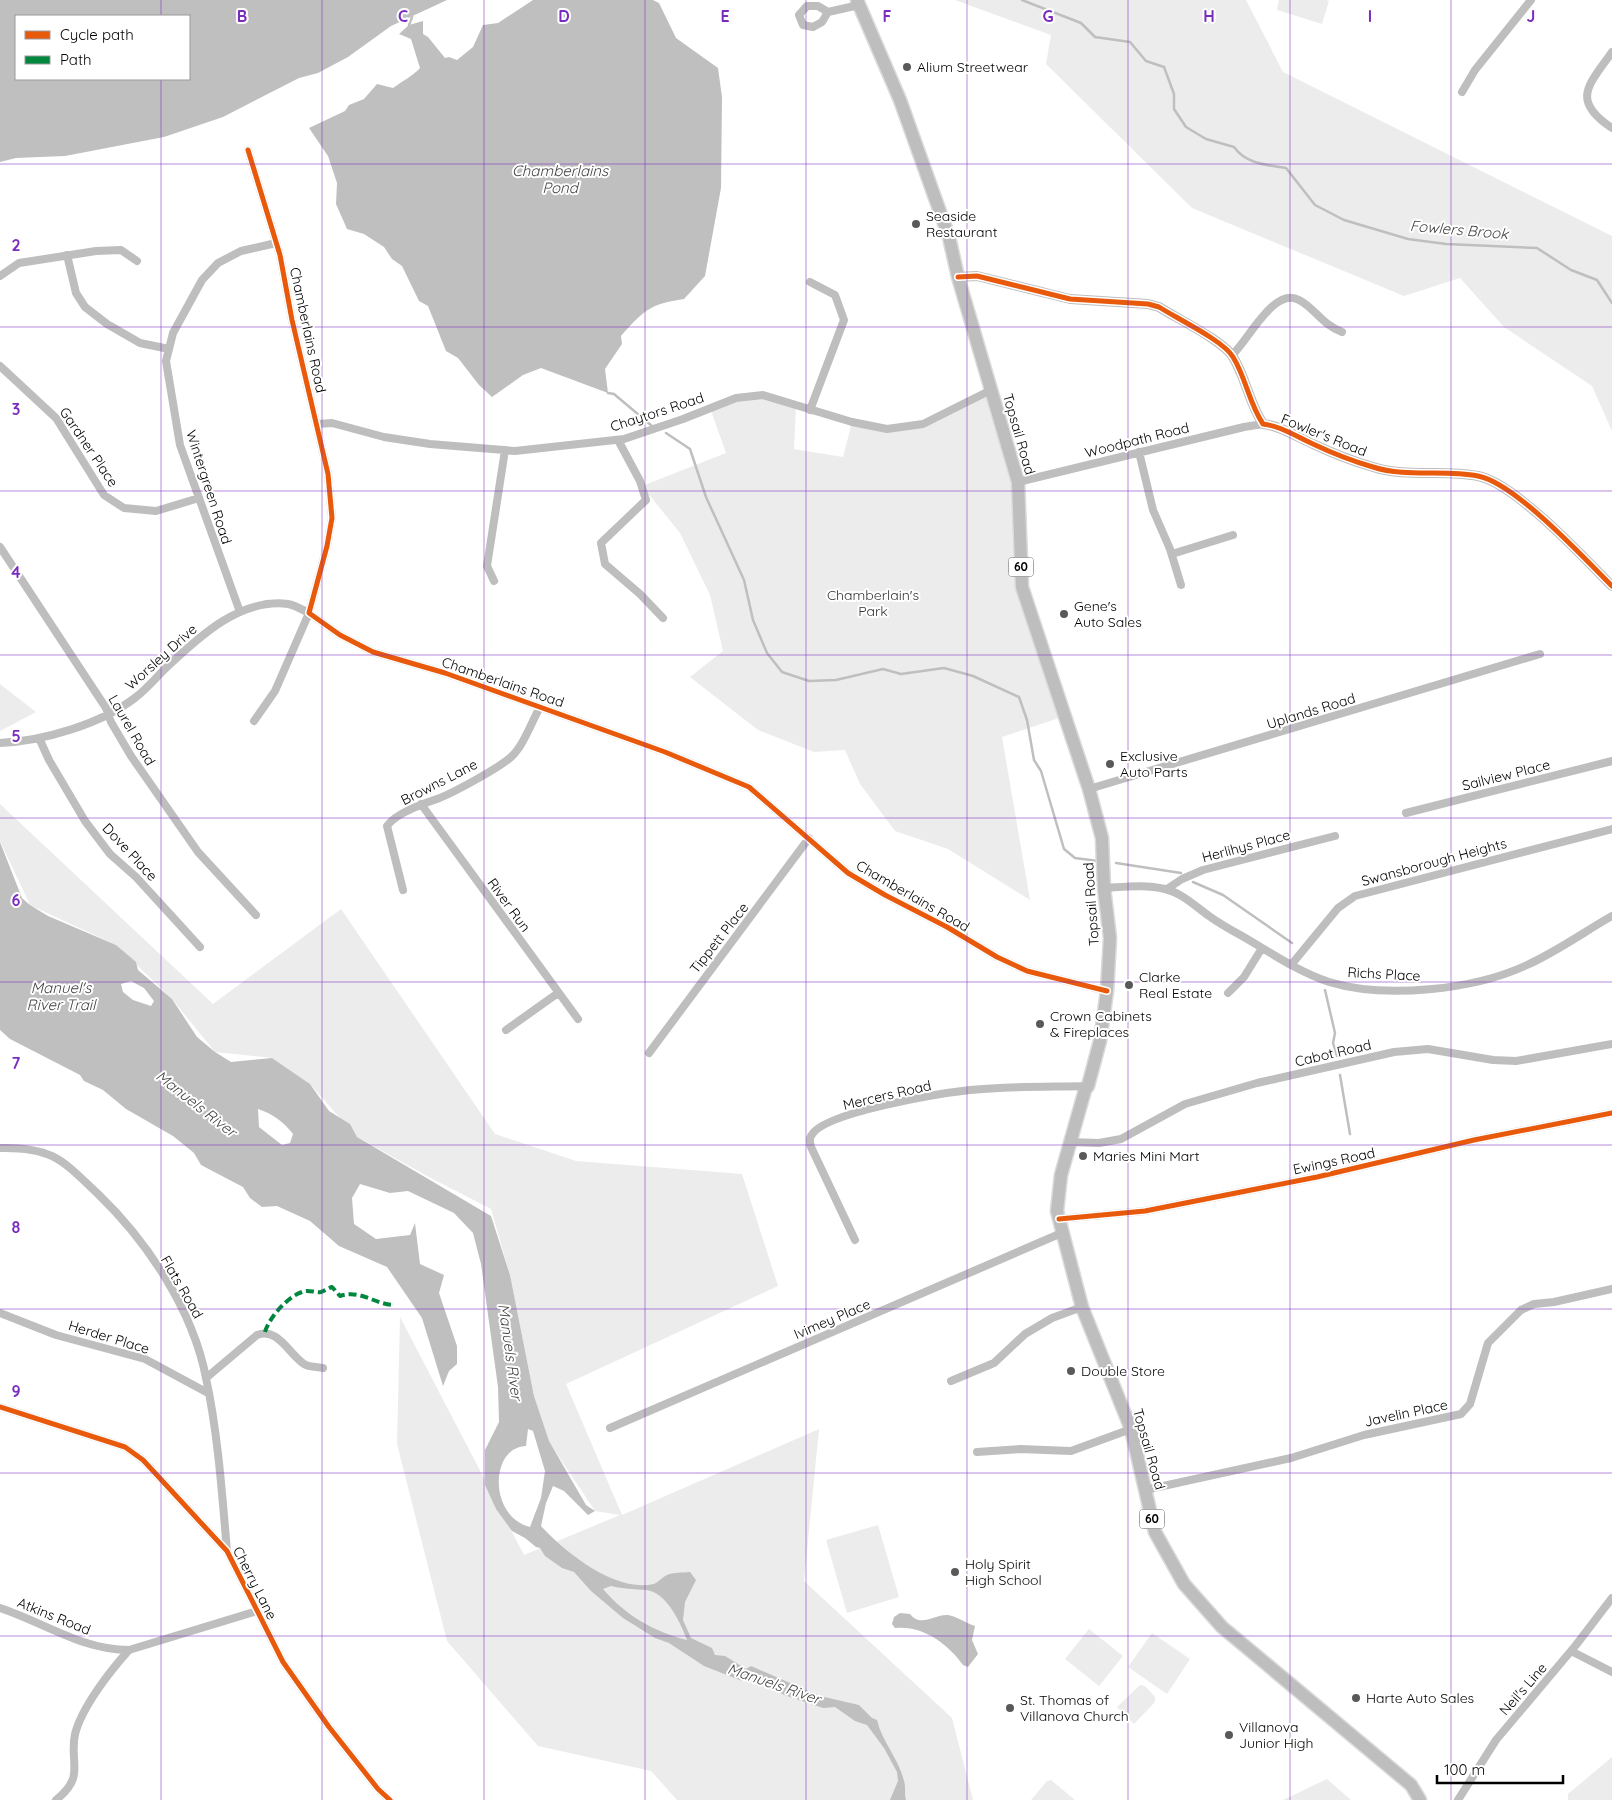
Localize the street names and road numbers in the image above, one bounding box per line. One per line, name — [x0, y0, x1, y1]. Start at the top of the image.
street label: Chamberlains Road — [286, 266, 330, 394]
street label: Chaytors Road — [608, 388, 706, 436]
street label: Topsail Road — [999, 391, 1039, 477]
street label: Gardner Place — [56, 404, 122, 490]
street label: Fowler's Road — [1278, 410, 1370, 460]
street label: Woodpath Road — [1083, 418, 1191, 462]
street label: Wintergreen Road — [182, 428, 236, 546]
road number: 60 — [1008, 558, 1034, 576]
street label: Worsley Drive — [121, 620, 201, 694]
street label: Chamberlains Road — [440, 653, 566, 711]
street label: Uplands Road — [1264, 689, 1358, 733]
street label: Laurel Road — [105, 691, 159, 769]
street label: Browns Lane — [398, 755, 480, 809]
street label: Sailview Place — [1460, 755, 1552, 795]
street label: Dove Place — [99, 819, 161, 885]
street label: Herlihys Place — [1200, 826, 1292, 866]
street label: Swansborough Heights — [1359, 834, 1509, 890]
street label: Chamberlains Road — [853, 856, 973, 936]
street label: Topsail Road — [1079, 862, 1103, 946]
street label: River Run — [483, 875, 535, 935]
street label: Tippett Place — [686, 899, 752, 977]
street label: Richs Place — [1347, 963, 1421, 985]
street label: Cabot Road — [1293, 1035, 1373, 1071]
street label: Mercers Road — [841, 1076, 933, 1114]
street label: Ewings Road — [1291, 1144, 1377, 1178]
street label: Flats Road — [157, 1252, 207, 1322]
street label: Ivimey Place — [791, 1295, 873, 1343]
street label: Herder Place — [66, 1316, 152, 1358]
street label: Javelin Place — [1363, 1395, 1449, 1431]
street label: Topsail Road — [1129, 1406, 1169, 1492]
road number: 60 — [1140, 1510, 1164, 1528]
street label: Cherry Lane — [229, 1543, 281, 1623]
street label: Atkins Road — [15, 1593, 93, 1639]
street label: Neil's Line — [1495, 1659, 1551, 1719]

